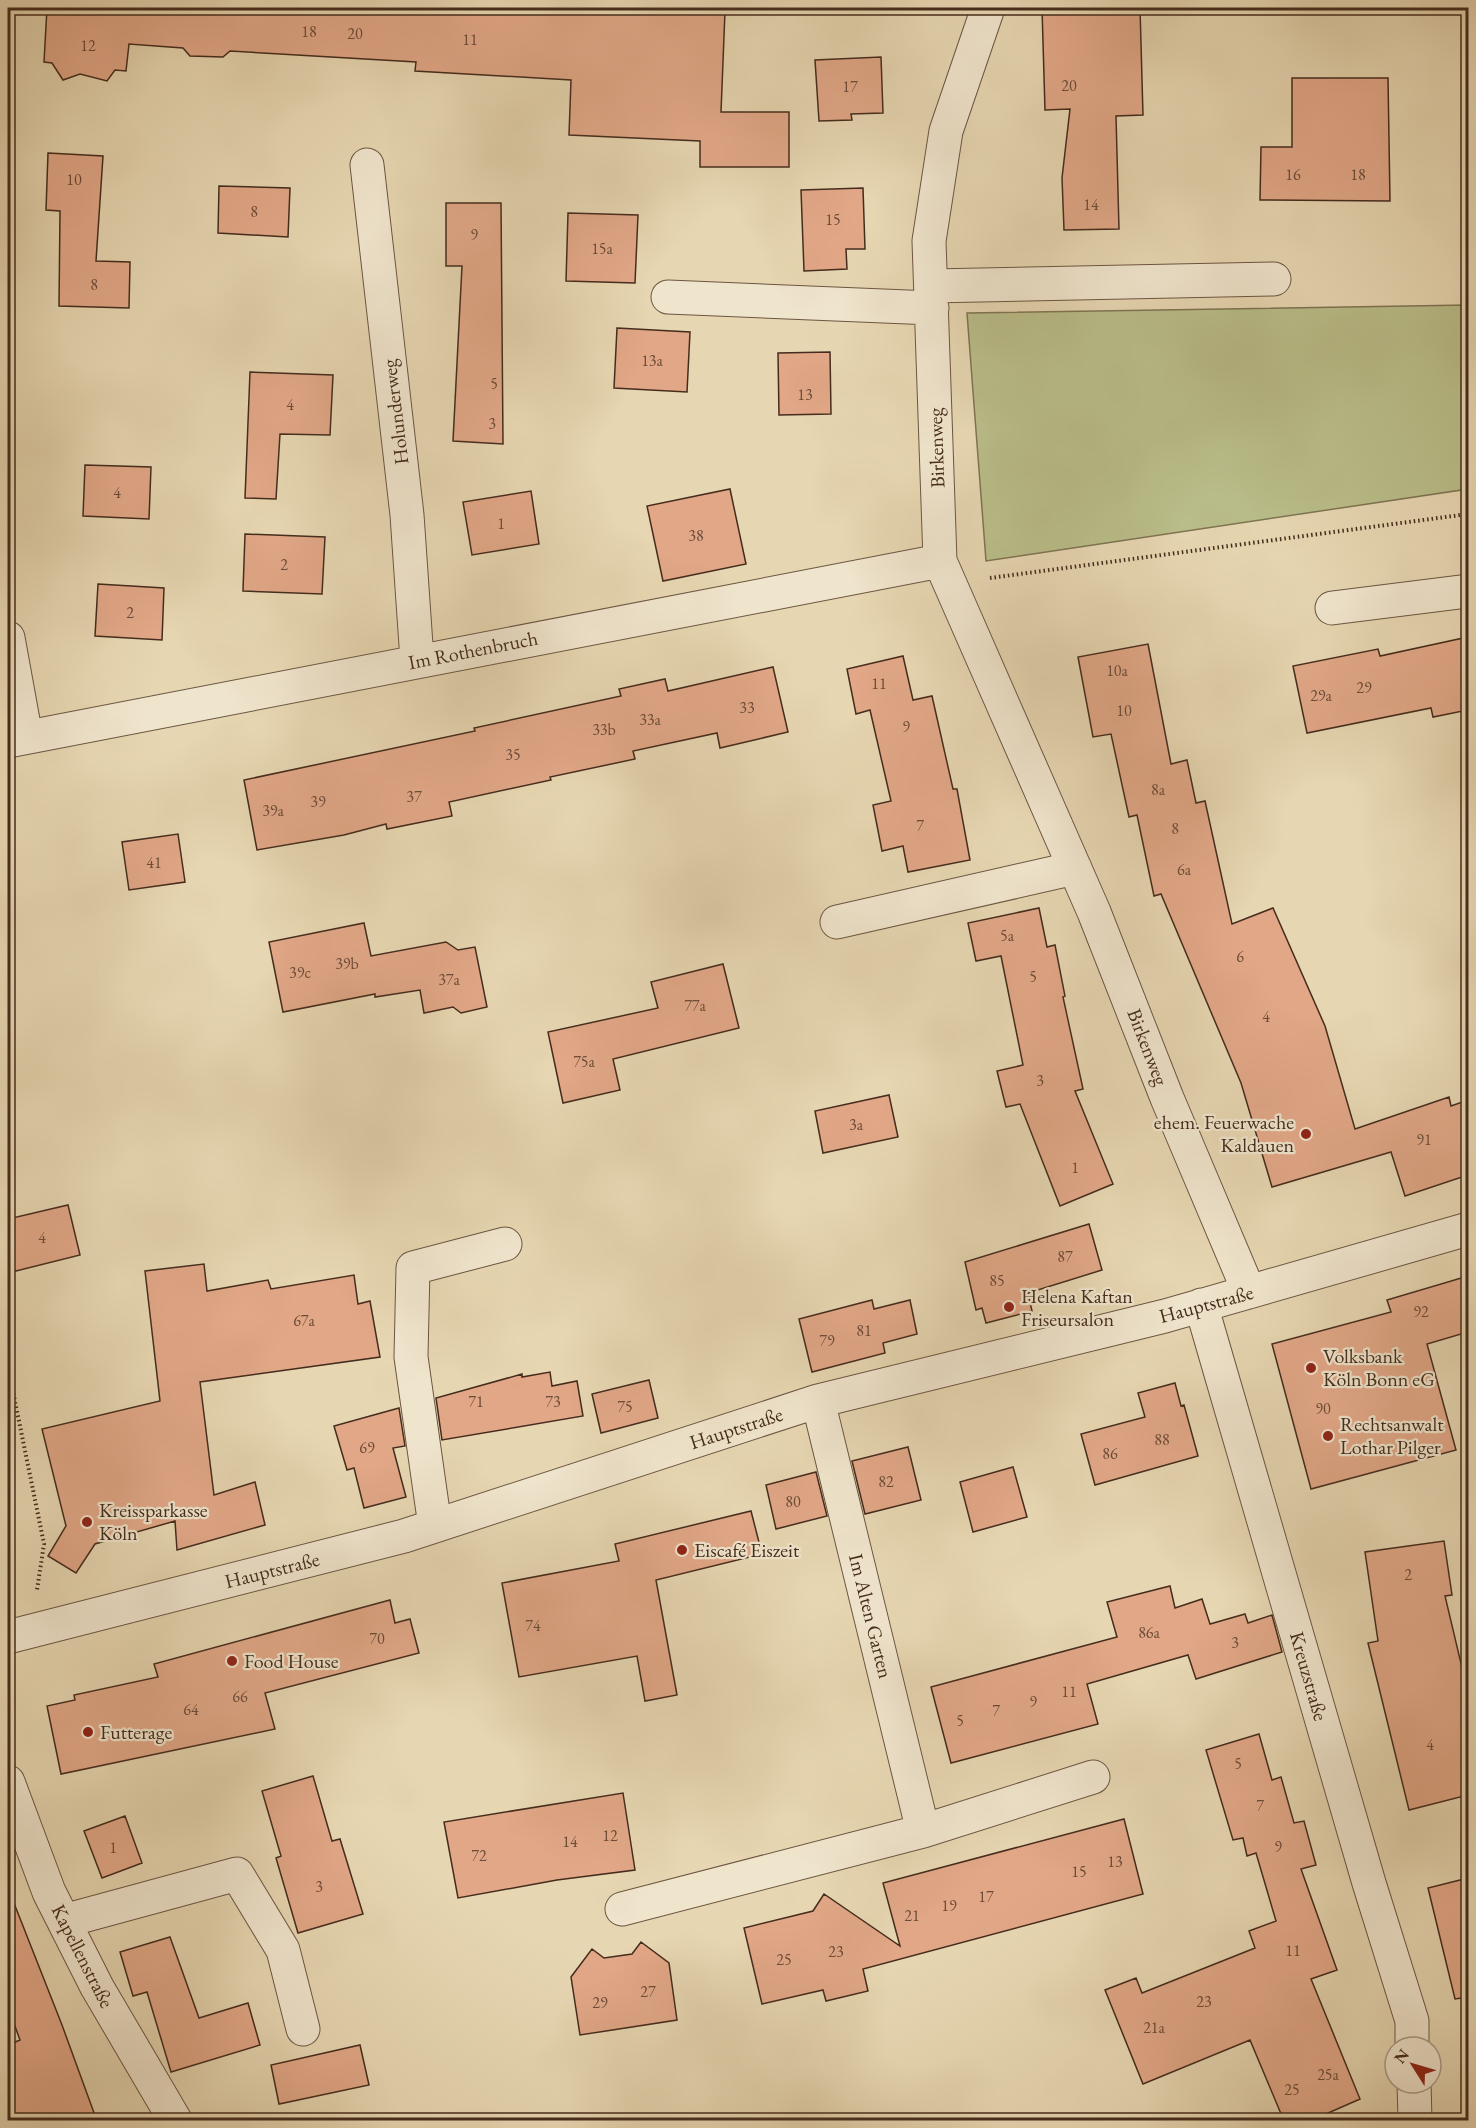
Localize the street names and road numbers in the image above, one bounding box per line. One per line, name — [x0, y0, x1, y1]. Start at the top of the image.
street label: Holunderweg — [376, 358, 414, 466]
street label: Birkenweg — [922, 407, 950, 489]
street label: Im Rothenbruch — [406, 625, 540, 675]
street label: Birkenweg — [1121, 1005, 1175, 1089]
street label: Hauptstraße — [1156, 1279, 1256, 1329]
street label: Hauptstraße — [686, 1401, 786, 1455]
street label: Hauptstraße — [222, 1546, 322, 1594]
street label: Im Alten Garten — [843, 1551, 899, 1681]
street label: Kreuzstraße — [1284, 1628, 1334, 1724]
street label: Kapellenstraße — [46, 1900, 120, 2012]

